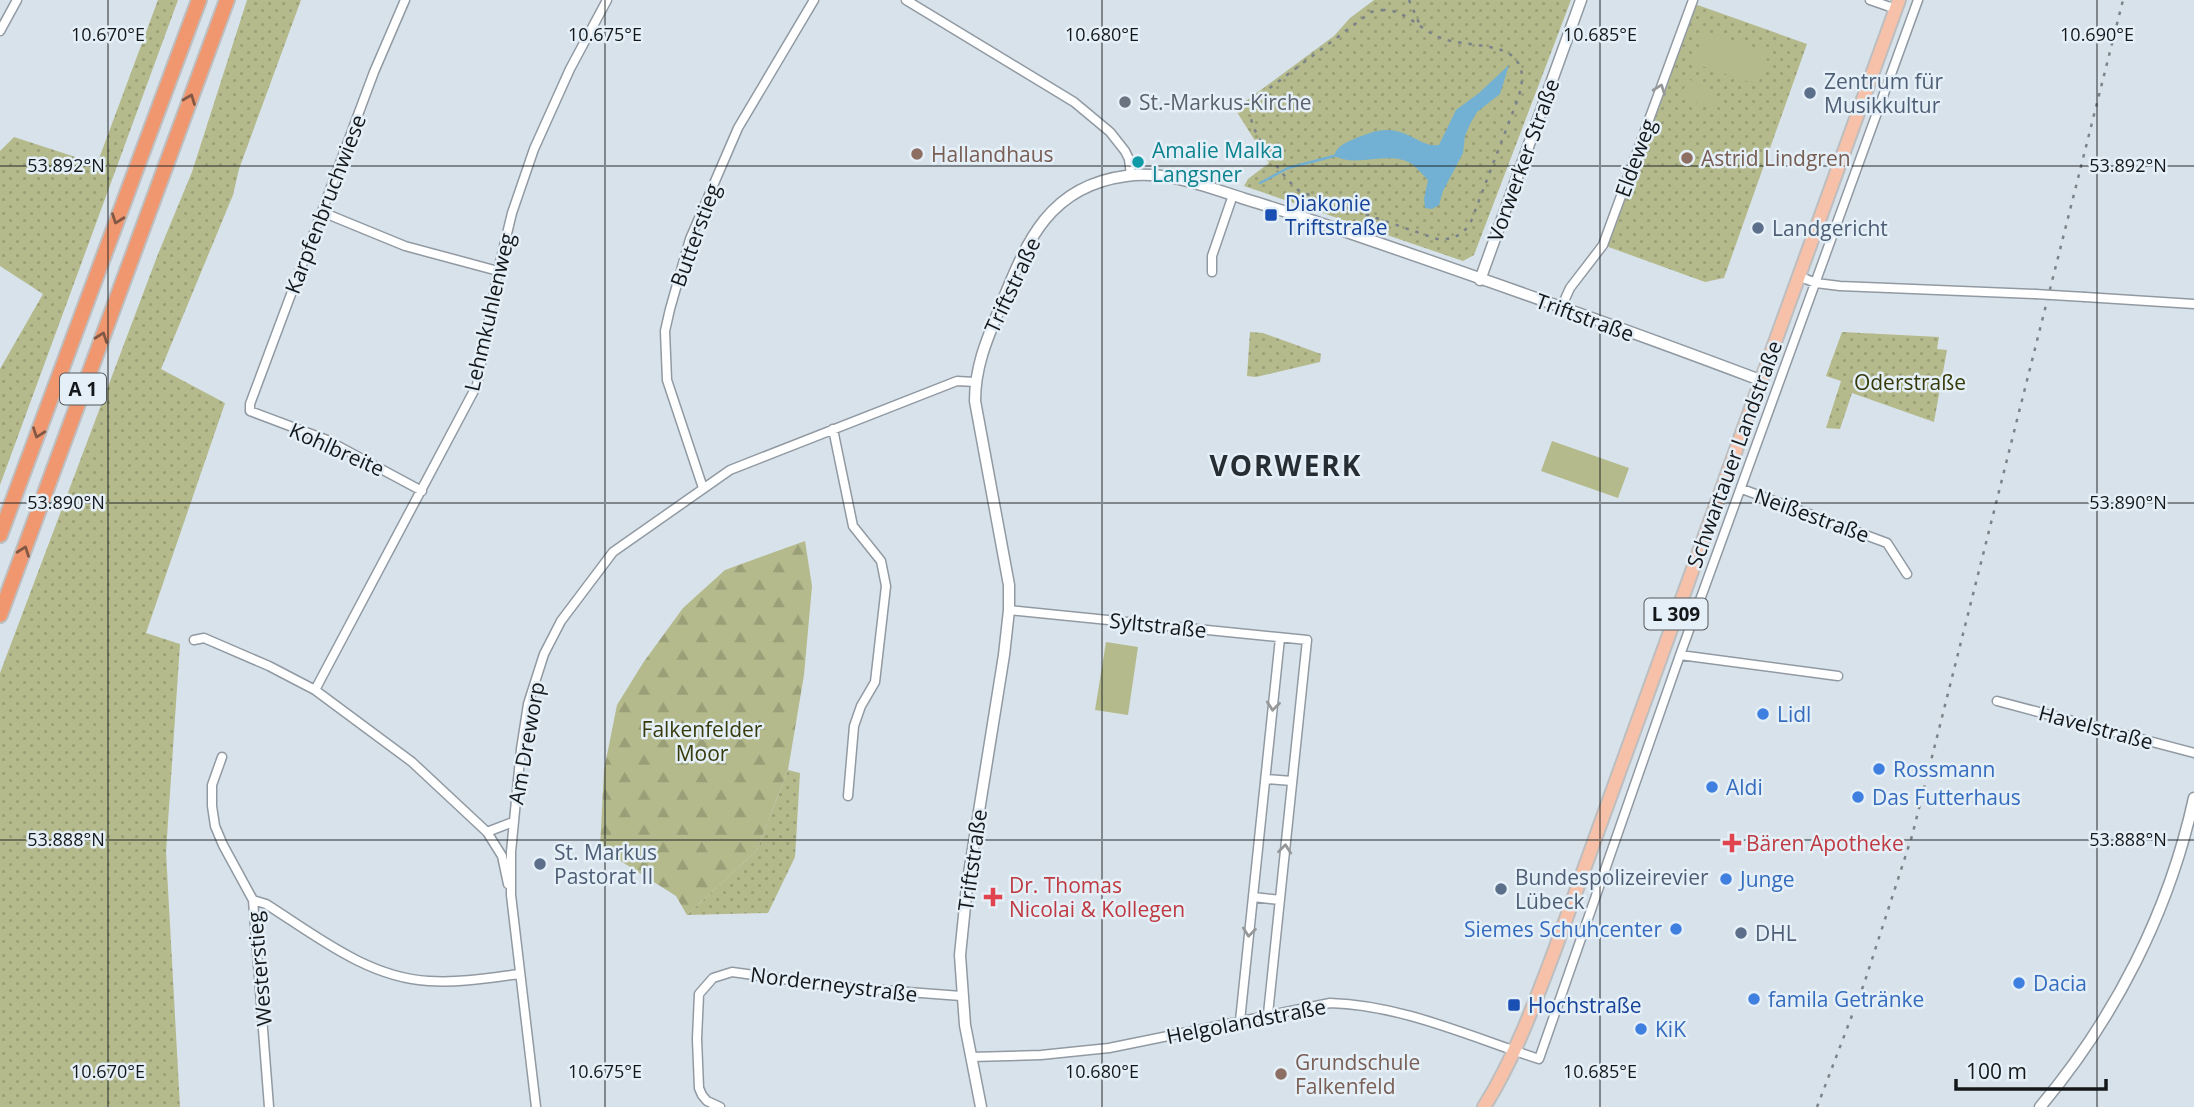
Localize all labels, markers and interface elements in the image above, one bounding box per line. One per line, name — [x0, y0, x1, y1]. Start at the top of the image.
text: 10.670°E — [71, 22, 145, 46]
text: 10.675°E — [568, 22, 642, 46]
text: 10.680°E — [1065, 22, 1139, 46]
text: 10.685°E — [1563, 22, 1637, 46]
text: 10.690°E — [2060, 22, 2134, 46]
place label: Zentrum für Musikkultur — [1824, 67, 1943, 119]
street label: Vorwerker Straße — [1481, 75, 1565, 245]
one-way arrow — [1652, 83, 1666, 95]
marker: Zentrum für Musikkultur — [1802, 85, 1818, 101]
place label: St.-Markus-Kirche — [1139, 88, 1312, 116]
one-way arrow — [182, 93, 196, 105]
marker: St.-Markus-Kirche — [1117, 94, 1133, 110]
street label: Karpfenbruchwiese — [278, 110, 372, 298]
street label: Eldeweg — [1608, 115, 1662, 201]
place label: Amalie Malka Langsner — [1152, 136, 1283, 188]
place label: Hallandhaus — [931, 140, 1054, 168]
place label: Astrid Lindgren — [1701, 144, 1851, 172]
marker: Hallandhaus — [909, 146, 925, 162]
marker: Astrid Lindgren — [1679, 150, 1695, 166]
text: 53.892°N — [27, 153, 105, 177]
text: 53.892°N — [2089, 153, 2167, 177]
marker: Amalie Malka Langsner — [1130, 154, 1146, 170]
street label: Butterstieg — [663, 180, 727, 290]
place label: Diakonie Triftstraße — [1285, 189, 1388, 241]
marker: Diakonie Triftstraße — [1263, 207, 1279, 223]
one-way arrow — [111, 213, 125, 225]
place label: Landgericht — [1772, 214, 1888, 242]
marker: Landgericht — [1750, 220, 1766, 236]
street label: Lehmkuhlenweg — [457, 230, 521, 394]
street label: Triftstraße — [978, 233, 1046, 337]
street label: Triftstraße — [1532, 286, 1638, 348]
one-way arrow — [94, 332, 108, 344]
street label: Schwartauer Landstraße — [1680, 337, 1788, 571]
park label: Oderstraße — [1854, 368, 1966, 396]
road number: A 1 — [60, 374, 106, 404]
street label: Kohlbreite — [285, 416, 389, 482]
one-way arrow — [32, 426, 46, 438]
district label: VORWERK — [1210, 446, 1362, 484]
street label: Neißestraße — [1751, 481, 1873, 549]
text: 53.890°N — [27, 490, 105, 514]
text: 53.890°N — [2089, 490, 2167, 514]
one-way arrow — [15, 545, 29, 557]
road number: L 309 — [1644, 598, 1708, 629]
street label: Syltstraße — [1108, 606, 1208, 644]
street label: Am Dreworp — [501, 679, 551, 807]
street label: Havelstraße — [2036, 698, 2156, 756]
one-way arrow — [1266, 700, 1281, 712]
place label: Lidl — [1777, 700, 1811, 728]
marker: Lidl — [1755, 706, 1771, 722]
park label: Falkenfelder Moor — [642, 715, 763, 767]
place label: Rossmann — [1893, 755, 1995, 783]
marker: Rossmann — [1871, 761, 1887, 777]
place label: Aldi — [1726, 773, 1763, 801]
marker: Aldi — [1704, 779, 1720, 795]
place label: Das Futterhaus — [1872, 783, 2021, 811]
marker: Das Futterhaus — [1850, 789, 1866, 805]
street label: Triftstraße — [951, 807, 993, 913]
text: 53.888°N — [27, 827, 105, 851]
text: 53.888°N — [2089, 827, 2167, 851]
place label: Bären Apotheke — [1746, 829, 1904, 857]
marker: Bären Apotheke — [1724, 835, 1740, 851]
place label: St. Markus Pastorat II — [554, 838, 657, 890]
one-way arrow — [1277, 843, 1292, 854]
marker: St. Markus Pastorat II — [532, 856, 548, 872]
place label: Bundespolizeirevier Lübeck — [1515, 863, 1709, 915]
place label: Junge — [1738, 865, 1795, 893]
place label: Dr. Thomas Nicolai & Kollegen — [1009, 871, 1185, 923]
marker: Junge — [1718, 871, 1734, 887]
marker: Bundespolizeirevier Lübeck — [1493, 881, 1509, 897]
marker: Dr. Thomas Nicolai & Kollegen — [983, 887, 1003, 907]
street label: Westerstieg — [240, 910, 278, 1028]
place label: Siemes Schuhcenter — [1464, 915, 1662, 943]
place label: DHL — [1755, 919, 1797, 947]
marker: Siemes Schuhcenter — [1668, 921, 1684, 937]
marker: DHL — [1733, 925, 1749, 941]
one-way arrow — [1242, 926, 1257, 938]
street label: Norderneystraße — [749, 960, 919, 1008]
place label: Dacia — [2033, 969, 2087, 997]
marker: Dacia — [2011, 975, 2027, 991]
place label: famila Getränke — [1768, 985, 1924, 1013]
place label: Hochstraße — [1528, 991, 1642, 1019]
marker: famila Getränke — [1746, 991, 1762, 1007]
street label: Helgolandstraße — [1164, 992, 1328, 1050]
marker: Hochstraße — [1506, 997, 1522, 1013]
place label: KiK — [1655, 1015, 1686, 1043]
marker: KiK — [1633, 1021, 1649, 1037]
place label: Grundschule Falkenfeld — [1295, 1048, 1420, 1100]
scale bar — [1956, 1048, 2106, 1092]
text: 100 m — [1966, 1057, 2027, 1085]
text: 10.670°E — [71, 1059, 145, 1083]
text: 10.675°E — [568, 1059, 642, 1083]
text: 10.680°E — [1065, 1059, 1139, 1083]
text: 10.685°E — [1563, 1059, 1637, 1083]
marker: Grundschule Falkenfeld — [1273, 1066, 1289, 1082]

